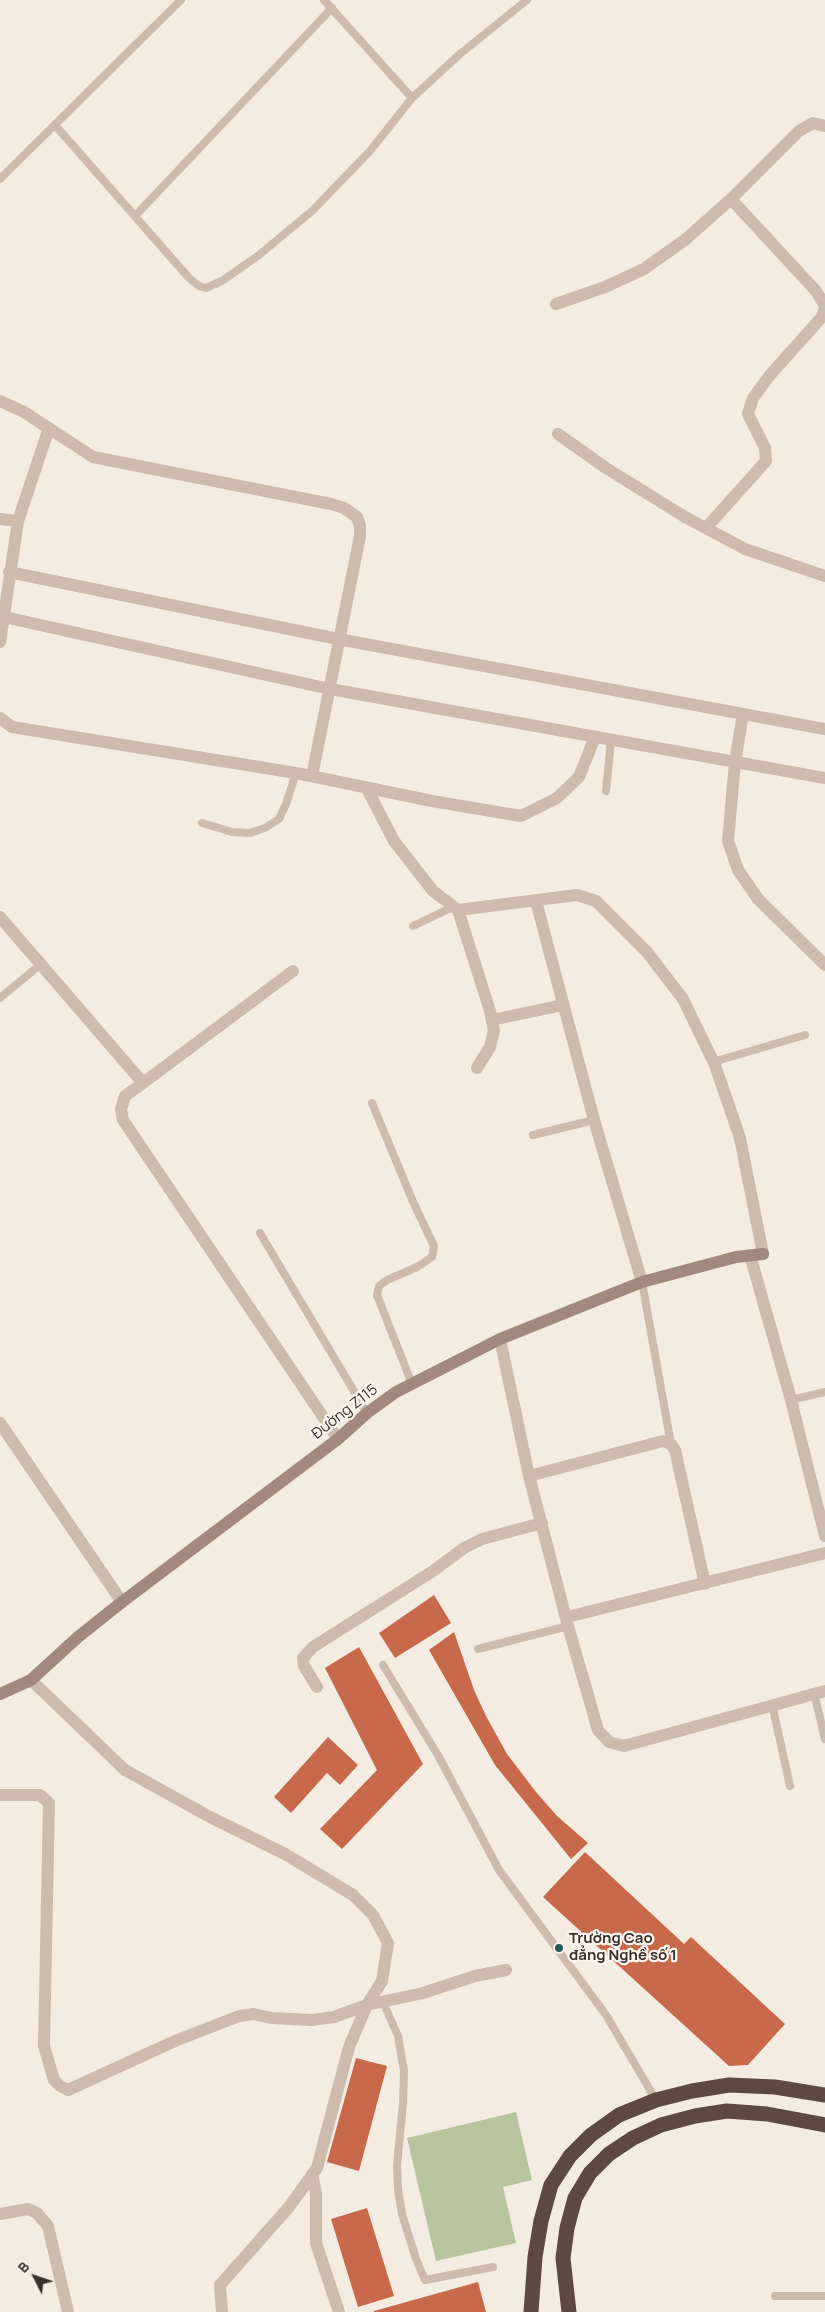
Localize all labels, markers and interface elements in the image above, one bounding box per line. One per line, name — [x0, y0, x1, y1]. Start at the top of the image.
street label: Đường Z115 — [309, 1381, 381, 1443]
place label: Trường Cao đẳng Nghề số 1 — [569, 1930, 677, 1965]
marker: Trường Cao đẳng Nghề số 1 — [553, 1942, 565, 1954]
north arrow — [10, 2252, 60, 2302]
text: B — [13, 2257, 33, 2276]

